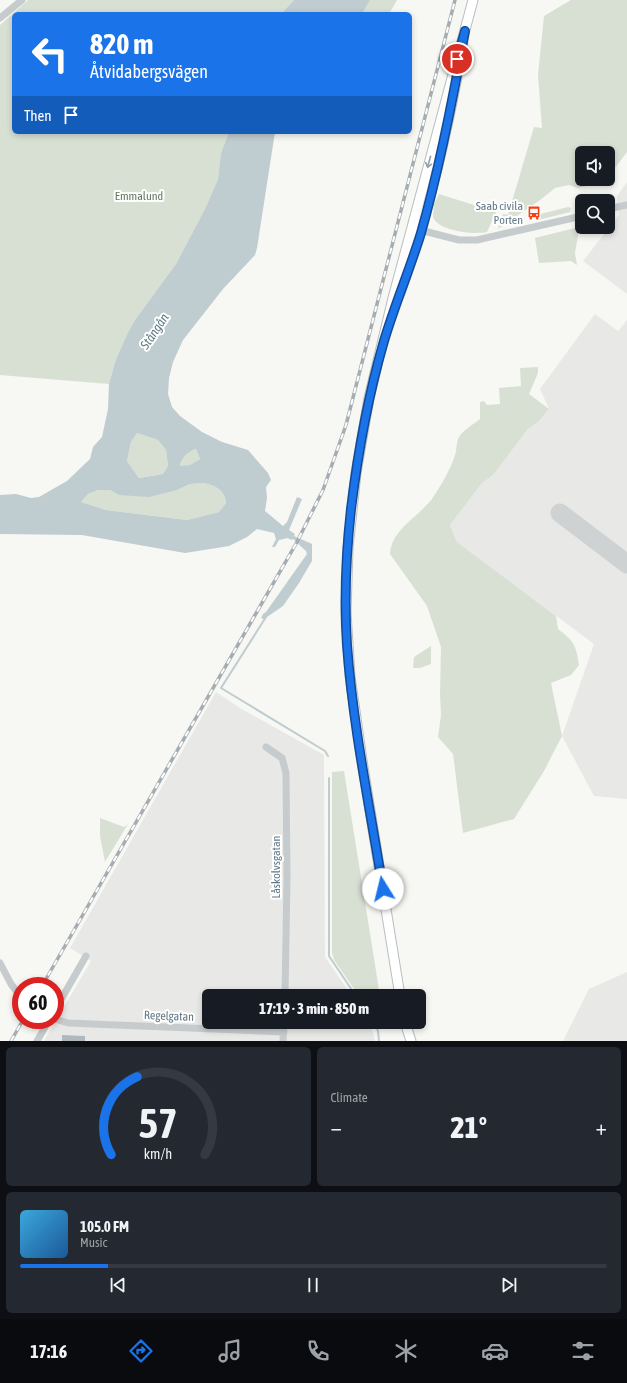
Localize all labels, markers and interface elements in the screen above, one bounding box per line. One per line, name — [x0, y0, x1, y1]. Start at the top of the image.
icon: left — [24, 28, 76, 80]
text: 820 m — [90, 28, 153, 60]
pin — [440, 42, 474, 76]
icon: arrive — [446, 48, 468, 70]
text: Åtvidabergsvägen — [90, 61, 208, 82]
icon: arrive — [60, 104, 82, 126]
text: Then — [24, 107, 52, 124]
map controls — [575, 146, 615, 234]
button: sound — [575, 146, 615, 186]
one-way arrow — [425, 156, 432, 169]
park label: Emmalund — [115, 189, 163, 203]
button: search — [575, 194, 615, 234]
place label: Saab civila Porten — [476, 199, 523, 227]
bus stop icon: Saab civila Porten — [526, 205, 542, 221]
water label: Stångån — [137, 310, 172, 353]
street label: Låskolvsgatan — [269, 836, 283, 898]
position arrow — [362, 868, 404, 910]
speed limit sign: 60 — [12, 977, 64, 1029]
text: 17:19 · 3 min · 850 m — [259, 1000, 369, 1017]
street label: Regelgatan — [144, 1008, 194, 1024]
text: Climate — [331, 1090, 368, 1105]
text: 57 — [139, 1098, 178, 1146]
text: 21° — [451, 1110, 487, 1144]
text: − — [331, 1114, 342, 1140]
text: + — [596, 1114, 607, 1140]
text: km/h — [144, 1145, 172, 1161]
text: 105.0 FM — [80, 1218, 129, 1235]
text: Music — [80, 1235, 107, 1250]
icon: previous — [107, 1274, 129, 1296]
icon: pause — [302, 1274, 324, 1296]
icon: next — [498, 1274, 520, 1296]
icon: directions — [127, 1337, 155, 1365]
icon: music — [216, 1337, 244, 1365]
icon: phone — [304, 1337, 332, 1365]
icon: climate — [392, 1337, 420, 1365]
icon: car — [481, 1337, 509, 1365]
icon: filters — [569, 1337, 597, 1365]
text: 17:16 — [30, 1341, 67, 1362]

